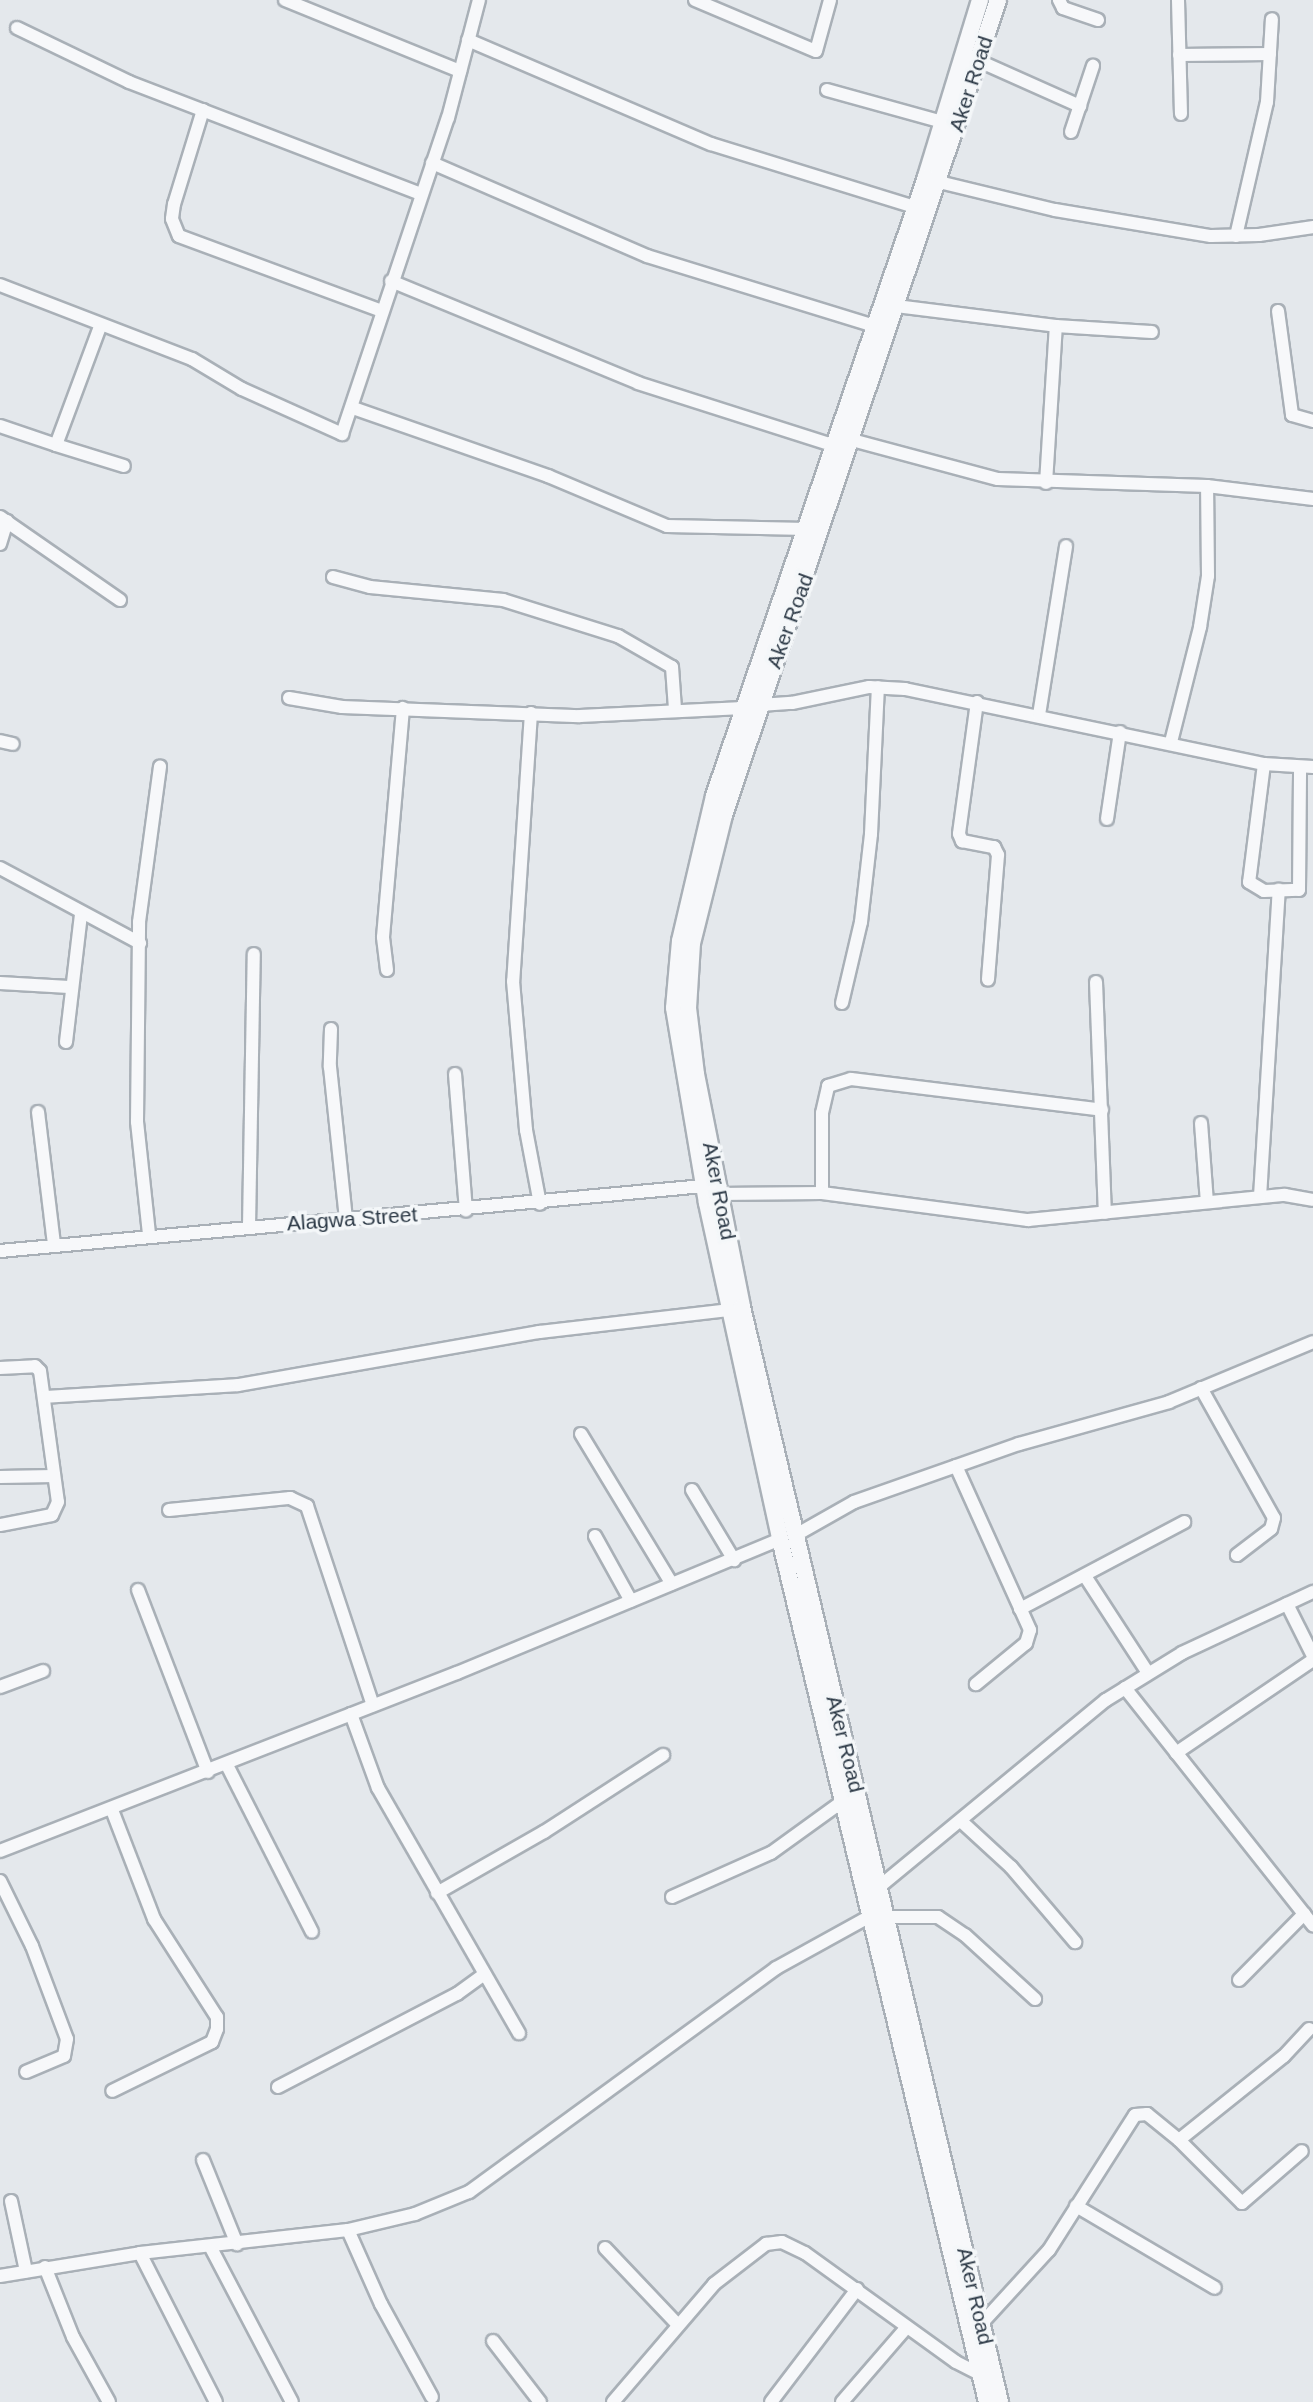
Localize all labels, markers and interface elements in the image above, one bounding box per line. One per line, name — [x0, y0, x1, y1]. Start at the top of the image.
street label: Aker Road — [944, 33, 998, 135]
street label: Aker Road — [761, 570, 819, 672]
street label: Aker Road — [697, 1140, 741, 1242]
street label: Alagwa Street — [286, 1202, 418, 1236]
street label: Aker Road — [821, 1693, 869, 1795]
street label: Aker Road — [952, 2245, 998, 2347]

